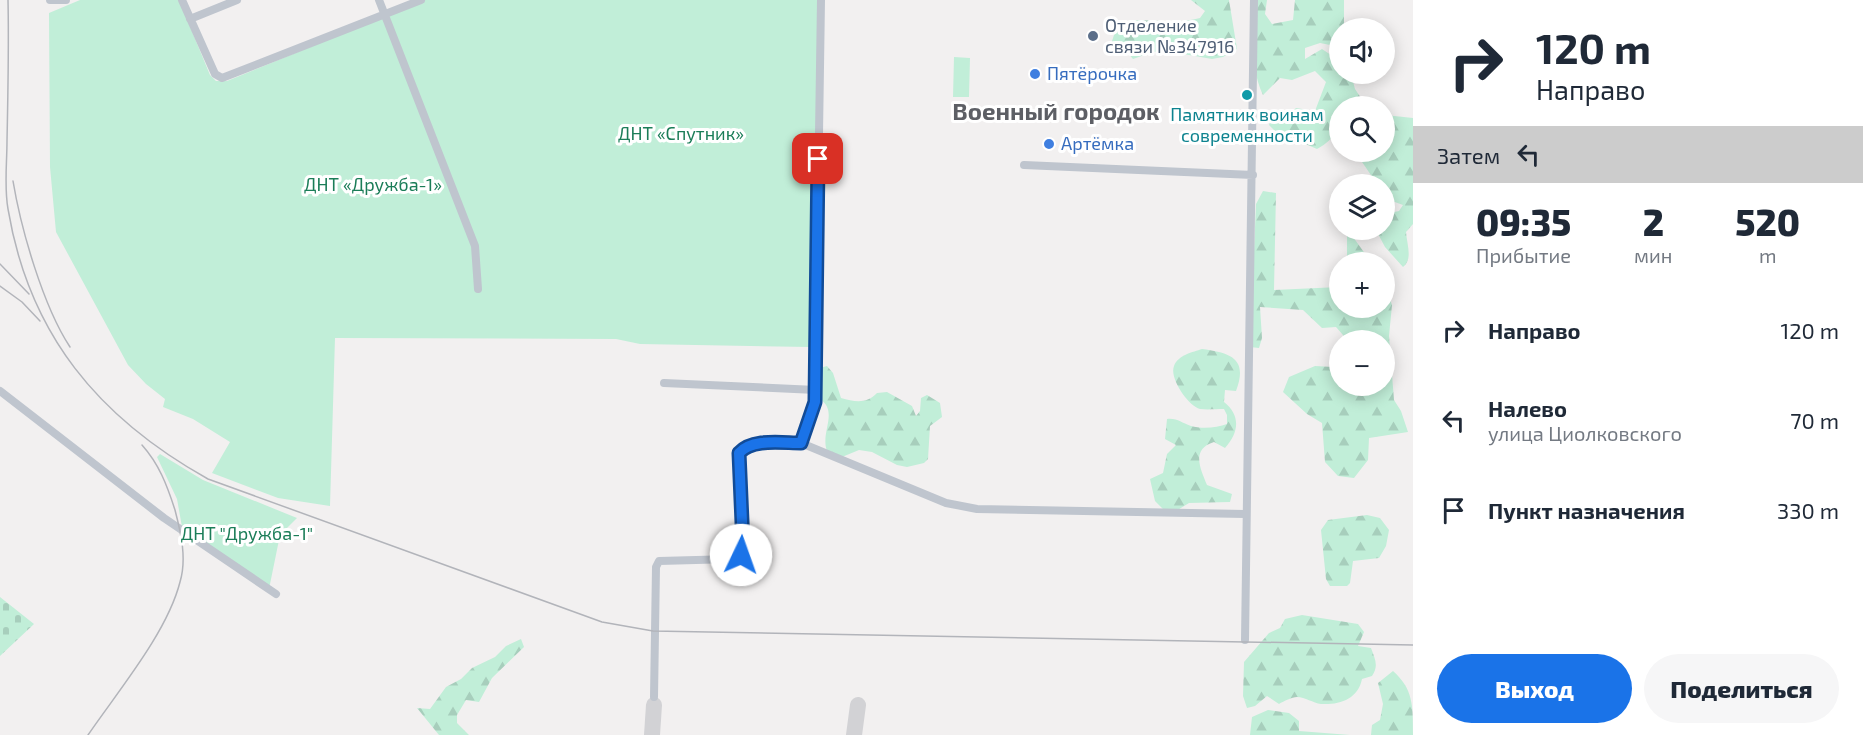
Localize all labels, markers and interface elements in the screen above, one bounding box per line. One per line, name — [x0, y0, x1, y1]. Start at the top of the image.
place label: Отделение связи №347916 — [1105, 14, 1234, 57]
map controls — [1329, 18, 1395, 396]
button: sound — [1329, 18, 1395, 84]
text: 120 m — [1536, 22, 1651, 72]
icon: right — [1437, 24, 1515, 102]
marker: Отделение связи №347916 — [1086, 29, 1100, 43]
place label: Пятёрочка — [1047, 62, 1137, 84]
marker: Пятёрочка — [1028, 67, 1042, 81]
text: Направо — [1536, 73, 1645, 105]
marker: Памятник воинам современности — [1240, 88, 1254, 102]
district label: Военный городок — [952, 96, 1160, 125]
button: search — [1329, 96, 1395, 162]
place label: Памятник воинам современности — [1170, 103, 1324, 146]
park label: ДНТ «Спутник» — [618, 122, 744, 144]
place label: Артёмка — [1061, 132, 1134, 154]
pin — [792, 133, 843, 184]
marker: Артёмка — [1042, 137, 1056, 151]
icon: left — [1512, 138, 1545, 171]
icon: arrive — [801, 142, 834, 175]
text: Затем — [1437, 142, 1500, 168]
park label: ДНТ «Дружба-1» — [304, 173, 442, 195]
button: layers — [1329, 174, 1395, 240]
text: 09:35 — [1476, 200, 1571, 243]
text: 2 — [1643, 200, 1664, 243]
text: 520 — [1735, 200, 1800, 243]
text: Прибытие — [1476, 243, 1571, 267]
text: мин — [1634, 243, 1672, 267]
text: m — [1759, 243, 1776, 267]
button: + — [1329, 252, 1395, 318]
icon: right — [1437, 314, 1470, 347]
text: Направо — [1488, 317, 1581, 343]
text: 120 m — [1780, 317, 1839, 343]
button: − — [1329, 330, 1395, 396]
text: Налево — [1488, 395, 1567, 421]
icon: left — [1437, 404, 1470, 437]
text: 70 m — [1790, 407, 1839, 433]
text: улица Циолковского — [1488, 421, 1682, 445]
icon: arrive — [1437, 494, 1470, 527]
text: Пункт назначения — [1488, 497, 1685, 523]
text: 330 m — [1777, 497, 1839, 523]
park label: ДНТ "Дружба-1" — [181, 522, 313, 544]
position arrow — [709, 523, 773, 587]
button: Выход — [1437, 654, 1632, 723]
button: Поделиться — [1644, 654, 1839, 723]

